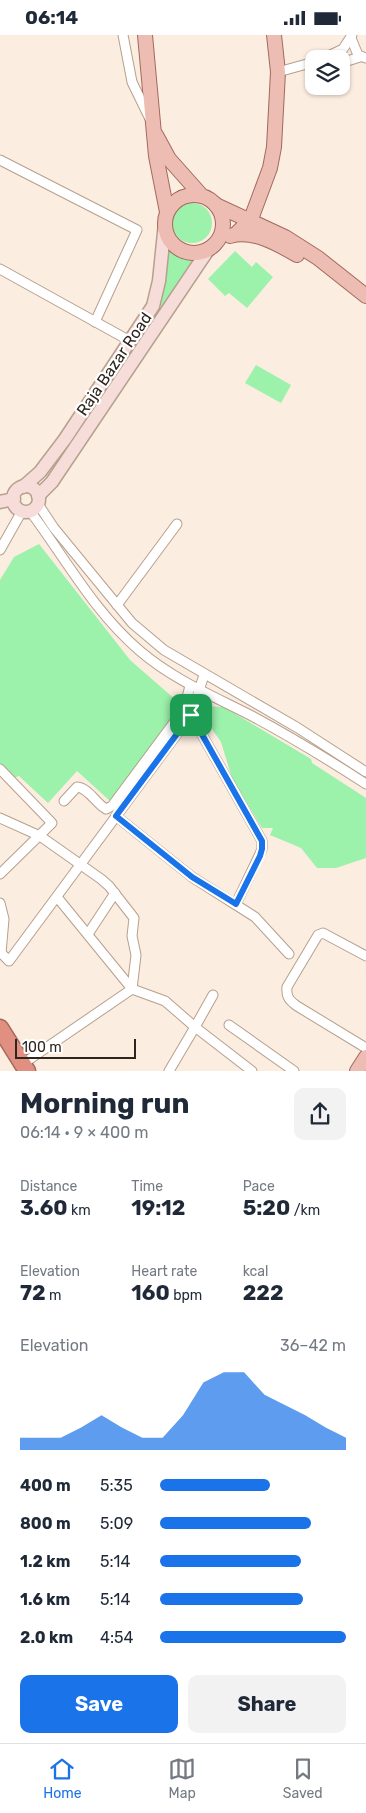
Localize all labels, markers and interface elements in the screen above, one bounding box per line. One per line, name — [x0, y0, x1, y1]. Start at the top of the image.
text: 06:14 — [25, 6, 78, 29]
map controls — [305, 50, 350, 95]
button: layers — [305, 50, 350, 95]
street label: Raja Bazar Road — [72, 309, 156, 419]
pin — [170, 694, 212, 736]
icon: arrive — [177, 701, 205, 729]
scale bar — [15, 1036, 136, 1059]
text: 100 m — [22, 1039, 62, 1056]
text: Morning run — [20, 1087, 189, 1120]
button: share — [294, 1088, 346, 1140]
text: 06:14 · 9 × 400 m — [20, 1123, 148, 1142]
text: Distance — [20, 1178, 77, 1195]
text: Time — [131, 1178, 163, 1195]
text: Pace — [243, 1178, 275, 1195]
text: 3.60 — [20, 1195, 68, 1220]
text: 19:12 — [131, 1195, 185, 1220]
text: 5:20 — [243, 1195, 290, 1220]
text: km — [68, 1202, 91, 1219]
text: /km — [290, 1202, 320, 1219]
text: Elevation — [20, 1263, 80, 1280]
text: Heart rate — [131, 1263, 197, 1280]
text: kcal — [243, 1263, 268, 1280]
text: 72 — [20, 1280, 46, 1305]
text: 160 — [131, 1280, 170, 1305]
text: 222 — [243, 1280, 284, 1305]
text: m — [46, 1287, 62, 1304]
text: bpm — [170, 1287, 202, 1304]
text: Elevation — [20, 1336, 89, 1355]
text: 36–42 m — [280, 1336, 346, 1355]
text: 400 m — [20, 1476, 71, 1495]
text: 5:35 — [100, 1476, 133, 1495]
text: 800 m — [20, 1514, 71, 1533]
text: 5:09 — [100, 1514, 133, 1533]
text: 1.2 km — [20, 1552, 70, 1571]
text: 5:14 — [100, 1552, 130, 1571]
text: 1.6 km — [20, 1590, 70, 1609]
text: 5:14 — [100, 1590, 130, 1609]
text: 2.0 km — [20, 1628, 73, 1647]
text: 4:54 — [100, 1628, 133, 1647]
button: Save — [20, 1675, 178, 1733]
button: Share — [188, 1675, 346, 1733]
tab: Home — [43, 1755, 82, 1802]
tab: Map — [168, 1755, 196, 1802]
tab: Saved — [283, 1755, 323, 1802]

